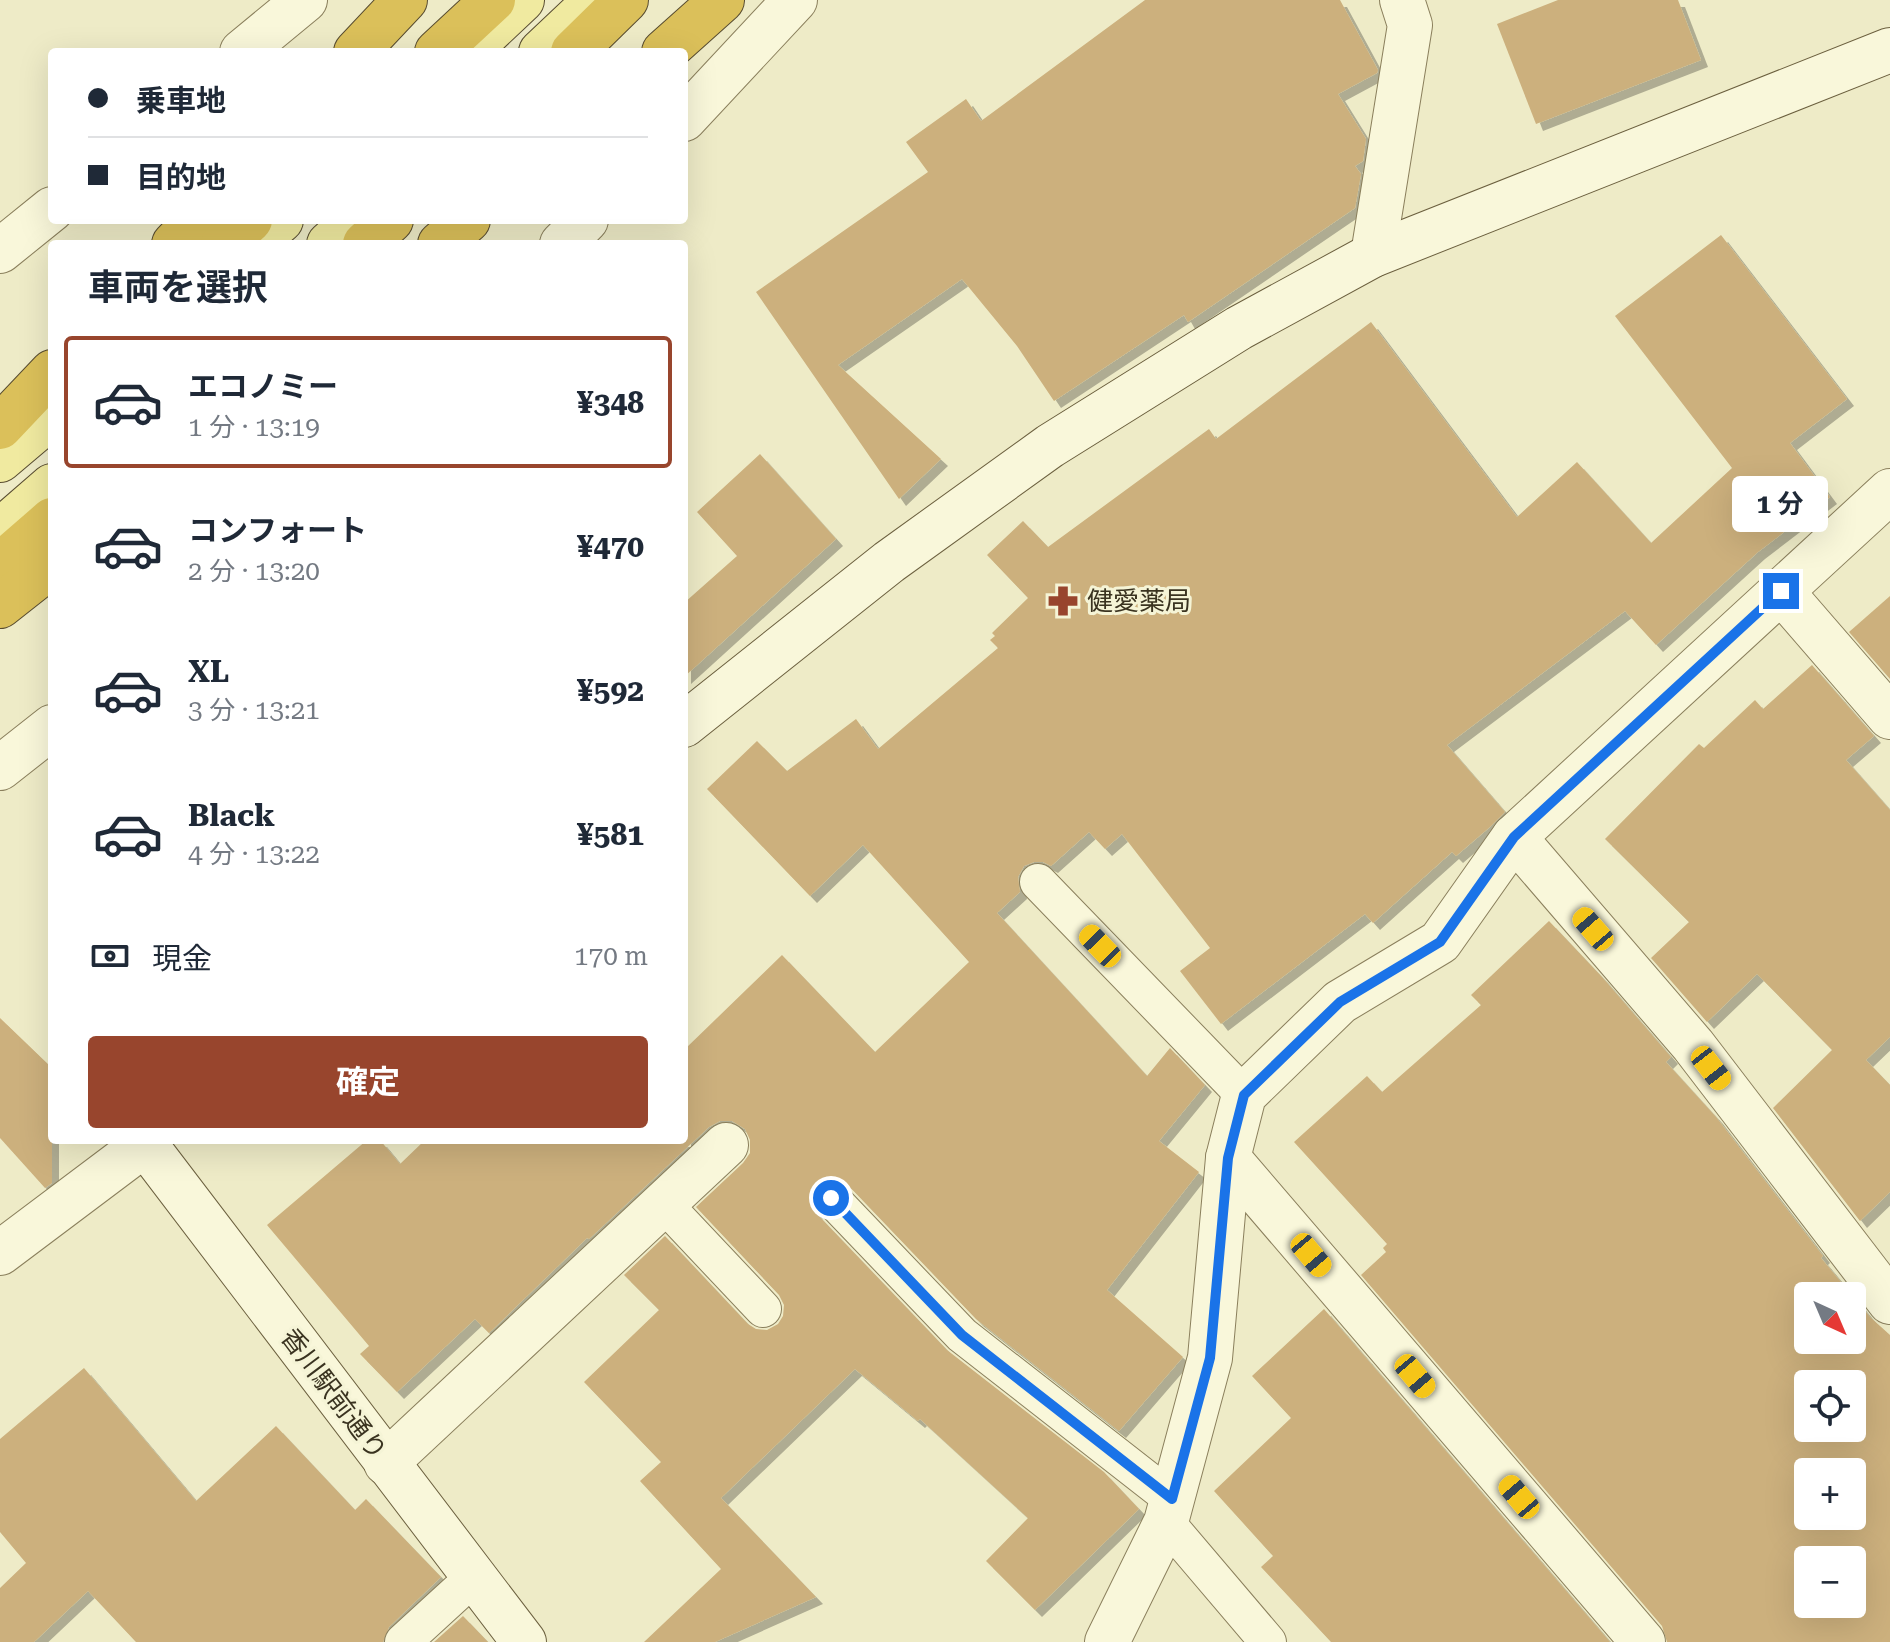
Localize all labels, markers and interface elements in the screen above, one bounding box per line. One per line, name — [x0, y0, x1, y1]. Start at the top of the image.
text: 乗車地 — [136, 83, 226, 118]
text: 目的地 — [136, 160, 226, 195]
text: 車両を選択 — [88, 267, 268, 309]
icon: car — [92, 366, 164, 438]
text: エコノミー — [188, 369, 338, 404]
text: ¥348 — [577, 385, 644, 420]
text: 1 分 · 13:19 — [188, 412, 320, 442]
callout: 1 分 — [1733, 475, 1829, 531]
text: 1 分 — [1756, 489, 1804, 519]
icon: car — [92, 510, 164, 582]
text: コンフォート — [188, 513, 367, 548]
text: ¥470 — [577, 529, 644, 564]
text: 2 分 · 13:20 — [188, 556, 320, 586]
route end — [1763, 573, 1799, 609]
pharmacy icon: 健愛薬局 — [1046, 584, 1080, 618]
place label: 健愛薬局 — [1087, 586, 1191, 616]
icon: car — [92, 654, 164, 726]
text: XL — [188, 654, 229, 689]
text: ¥592 — [577, 673, 644, 708]
text: 3 分 · 13:21 — [188, 695, 320, 725]
icon: car — [92, 798, 164, 870]
text: Black — [188, 798, 275, 833]
text: ¥581 — [577, 817, 644, 852]
text: 4 分 · 13:22 — [188, 839, 320, 869]
car — [1568, 903, 1618, 955]
car — [1075, 920, 1125, 972]
icon: cash — [88, 934, 132, 978]
text: 現金 — [152, 941, 212, 976]
text: 170 m — [574, 941, 648, 971]
button: 確定 — [88, 1036, 648, 1128]
car — [1687, 1042, 1735, 1094]
route start — [813, 1180, 849, 1216]
car — [1286, 1229, 1336, 1281]
north arrow — [1794, 1282, 1866, 1354]
map controls — [1794, 1282, 1866, 1618]
street label: 香川駅前通り — [275, 1323, 393, 1465]
car — [1390, 1350, 1440, 1402]
button: locate — [1794, 1370, 1866, 1442]
button: + — [1794, 1458, 1866, 1530]
car — [1494, 1471, 1544, 1523]
button: − — [1794, 1546, 1866, 1618]

